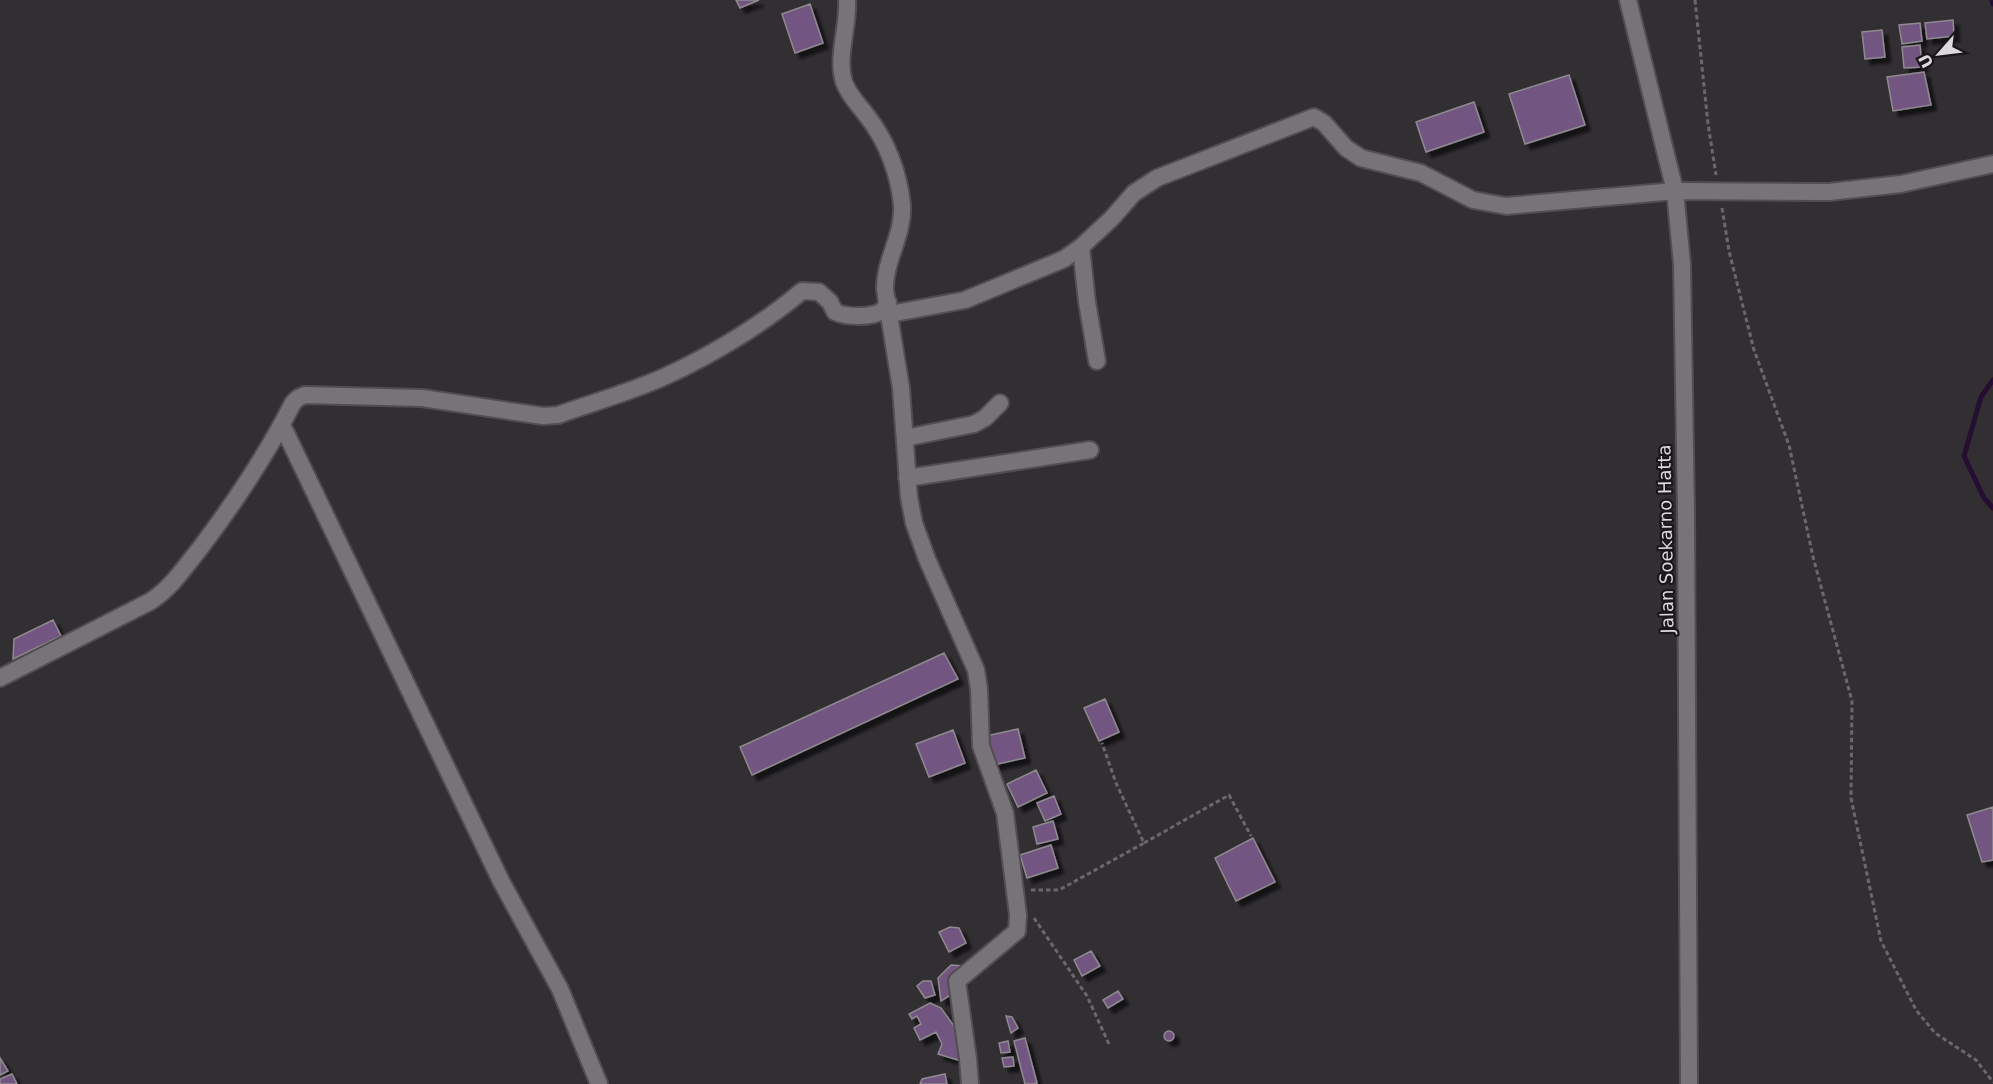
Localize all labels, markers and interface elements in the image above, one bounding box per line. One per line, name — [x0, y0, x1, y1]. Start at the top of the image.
north arrow — [1909, 24, 1969, 84]
text: U — [1915, 51, 1938, 71]
street label: Jalan Soekarno Hatta — [1653, 444, 1678, 635]

